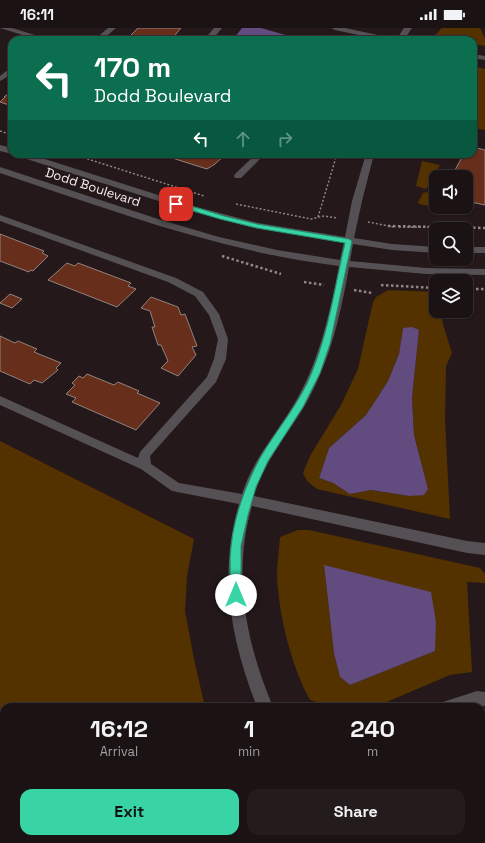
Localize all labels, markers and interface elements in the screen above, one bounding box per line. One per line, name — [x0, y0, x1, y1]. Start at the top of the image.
text: 16:11 — [20, 5, 54, 24]
text: 170 m — [94, 49, 171, 85]
icon: left — [28, 52, 80, 104]
text: Dodd Boulevard — [94, 84, 231, 107]
icon: left — [190, 128, 212, 150]
icon: ahead — [232, 128, 254, 150]
icon: right — [274, 128, 296, 150]
street label: Dodd Boulevard — [43, 164, 143, 210]
map controls — [429, 170, 473, 318]
button: sound — [429, 170, 473, 214]
pin — [159, 187, 193, 221]
icon: arrive — [165, 193, 187, 215]
button: search — [429, 222, 473, 266]
button: layers — [429, 274, 473, 318]
position arrow — [215, 574, 257, 616]
text: 16:12 — [90, 713, 148, 744]
text: 1 — [244, 713, 255, 744]
text: 240 — [350, 713, 395, 744]
text: Arrival — [100, 743, 138, 760]
text: min — [238, 743, 260, 760]
text: m — [367, 743, 378, 760]
button: Exit — [20, 789, 239, 835]
button: Share — [247, 789, 465, 835]

